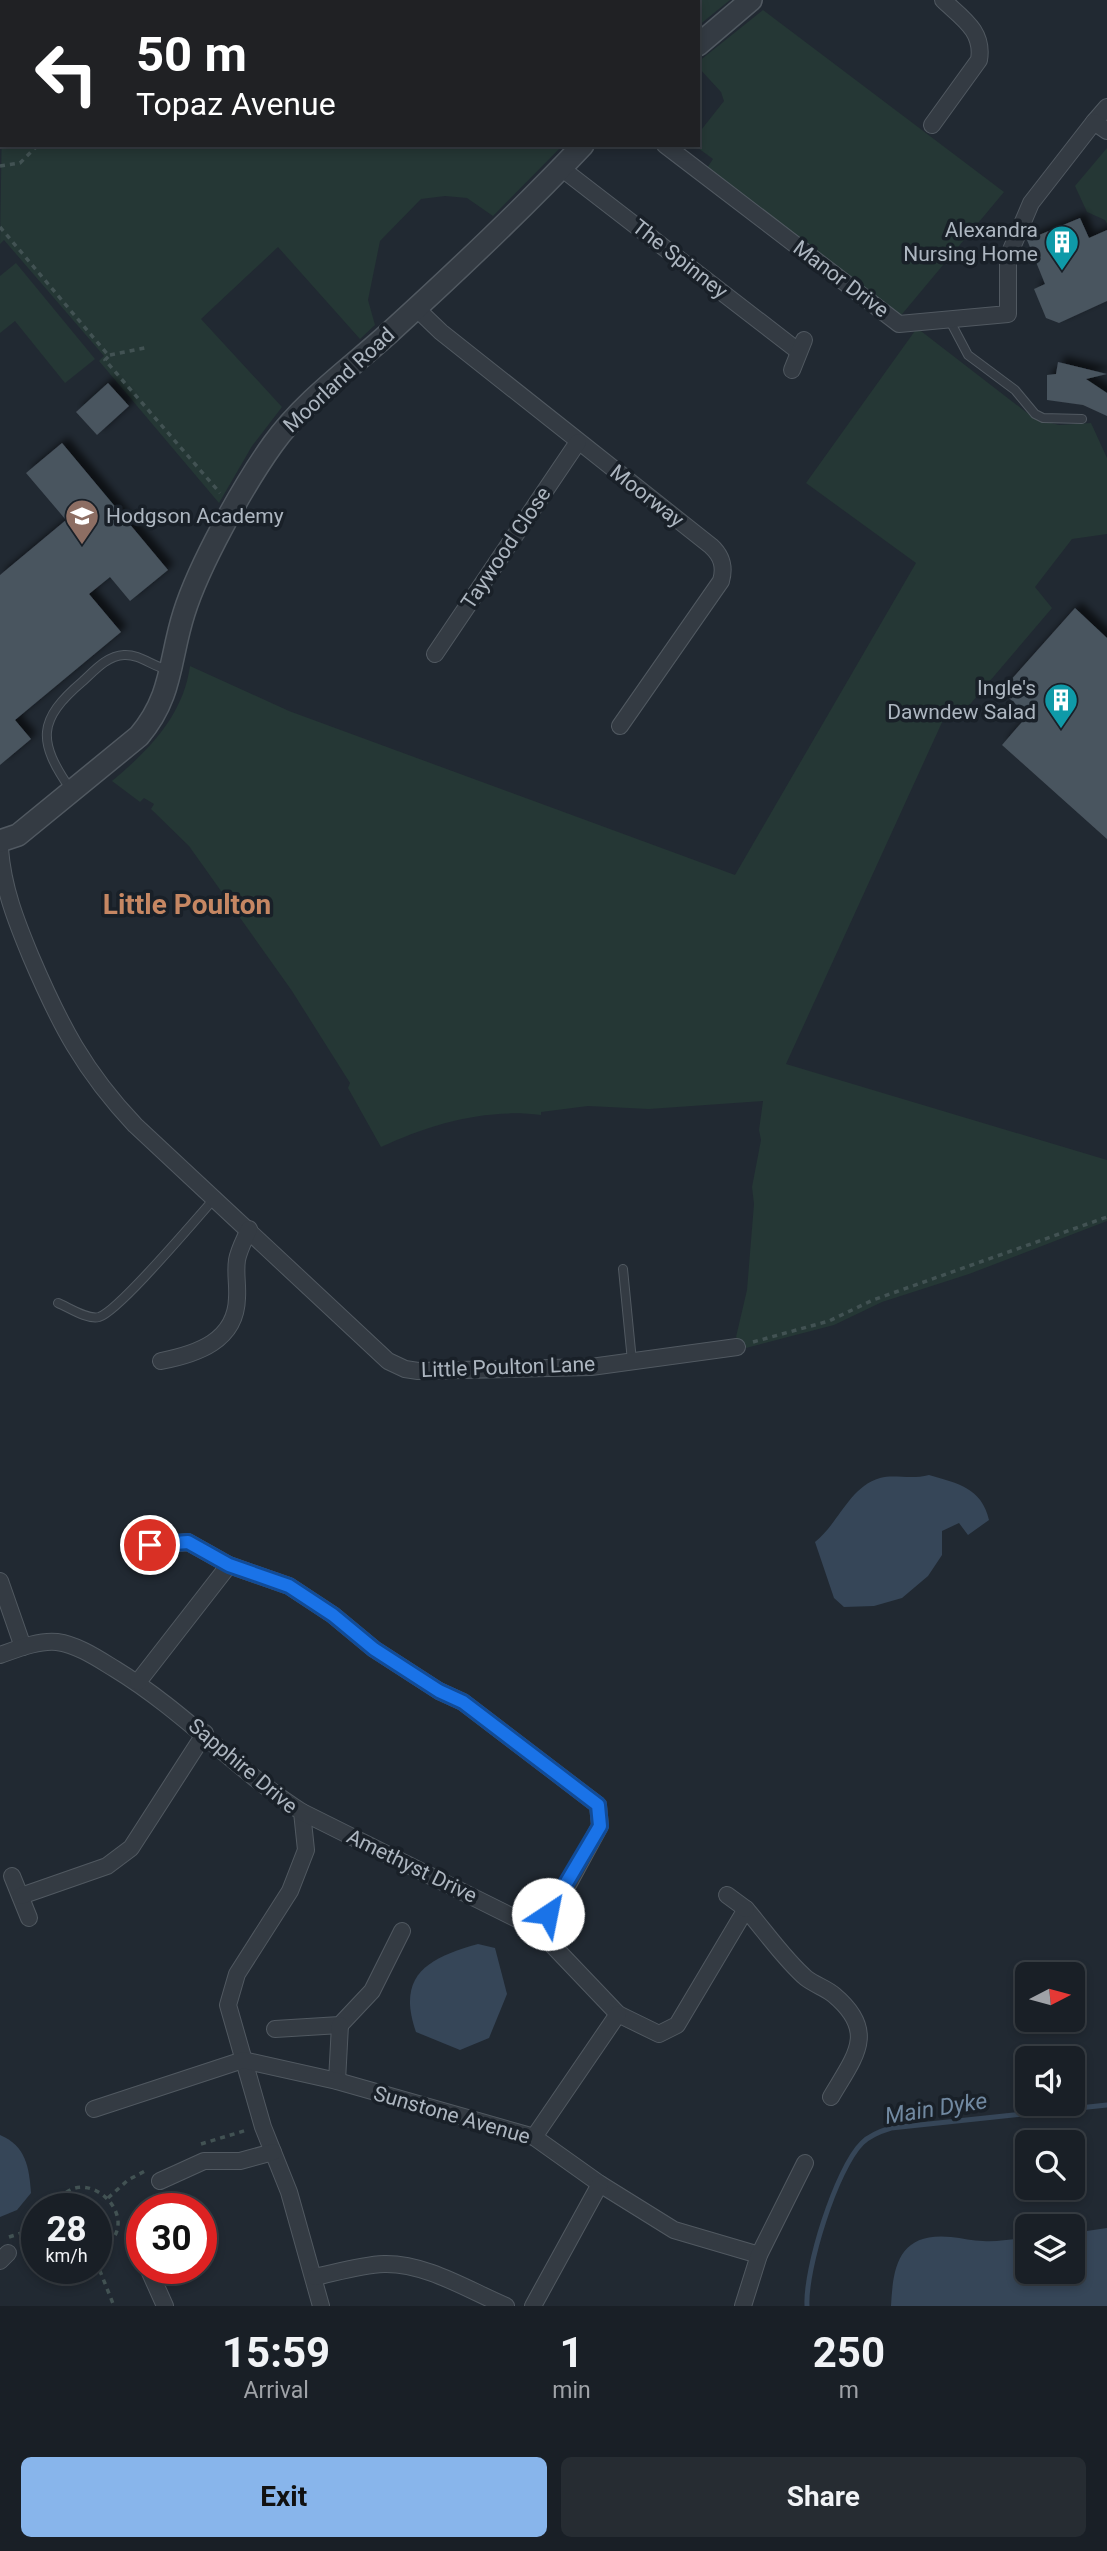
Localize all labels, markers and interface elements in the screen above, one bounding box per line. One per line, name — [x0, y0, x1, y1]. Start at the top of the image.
text: 50 m — [136, 26, 247, 83]
icon: left — [21, 28, 112, 119]
text: Topaz Avenue — [136, 85, 336, 123]
street label: The Spinney — [628, 214, 732, 304]
place label: Alexandra Nursing Home — [903, 218, 1038, 266]
building icon: Alexandra Nursing Home — [1043, 223, 1081, 272]
street label: Manor Drive — [789, 235, 893, 323]
street label: Moorland Road — [279, 323, 399, 437]
street label: Moorway — [605, 460, 689, 532]
street label: Taywood Close — [456, 482, 556, 614]
school or university icon: Hodgson Academy — [63, 497, 101, 546]
place label: Hodgson Academy — [106, 504, 284, 528]
place label: Ingle's Dawndew Salad — [887, 676, 1036, 724]
building icon: Ingle's Dawndew Salad — [1042, 681, 1080, 730]
district label: Little Poulton — [103, 888, 271, 921]
street label: Little Poulton Lane — [420, 1352, 596, 1382]
pin — [120, 1515, 180, 1575]
icon: arrive — [131, 1526, 169, 1564]
street label: Sapphire Drive — [184, 1714, 302, 1818]
street label: Amethyst Drive — [343, 1824, 481, 1908]
position arrow — [511, 1877, 585, 1951]
north arrow — [1015, 1962, 1085, 2032]
map controls — [1015, 1962, 1085, 2284]
button: sound — [1015, 2046, 1085, 2116]
street label: Sunstone Avenue — [371, 2081, 533, 2149]
water label: Main Dyke — [883, 2087, 989, 2130]
button: search — [1015, 2130, 1085, 2200]
speed limit sign: 30 — [126, 2193, 217, 2284]
text: 28 — [46, 2209, 87, 2250]
button: layers — [1015, 2214, 1085, 2284]
text: km/h — [45, 2245, 88, 2266]
text: 15:59 — [222, 2328, 330, 2377]
text: 1 — [559, 2328, 584, 2377]
text: 250 — [813, 2328, 885, 2377]
text: Arrival — [243, 2377, 309, 2404]
text: min — [552, 2377, 591, 2404]
text: m — [839, 2377, 859, 2404]
button: Exit — [21, 2457, 547, 2537]
button: Share — [561, 2457, 1086, 2537]

